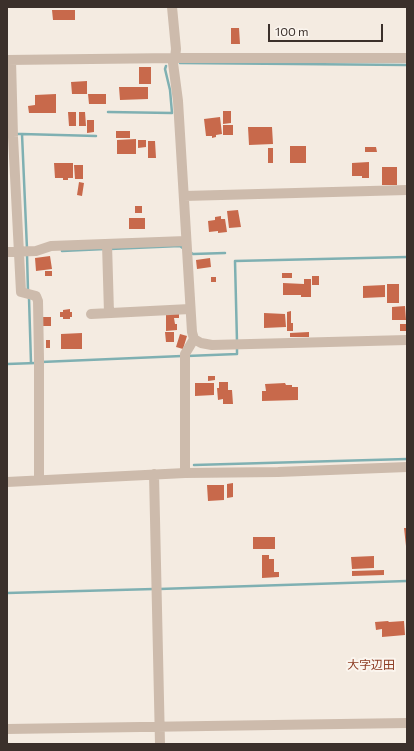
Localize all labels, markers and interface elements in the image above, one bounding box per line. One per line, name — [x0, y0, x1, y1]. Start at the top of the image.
scale bar — [270, 16, 385, 42]
text: 100 m — [275, 24, 309, 38]
district label: 大字辺田 — [347, 658, 395, 672]

